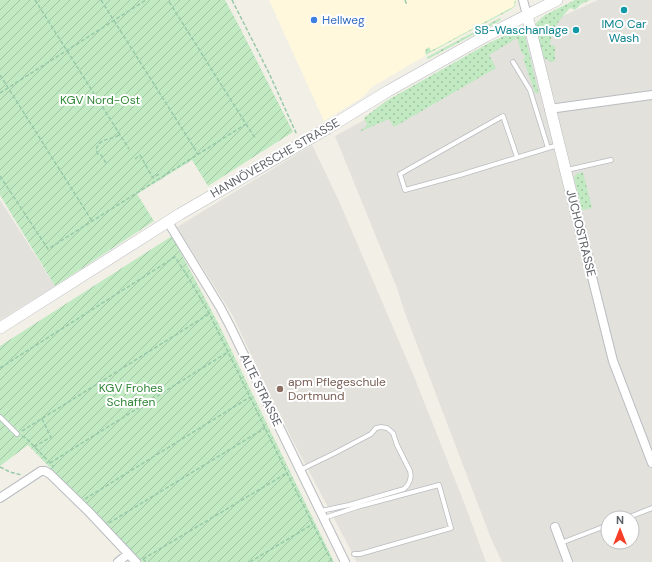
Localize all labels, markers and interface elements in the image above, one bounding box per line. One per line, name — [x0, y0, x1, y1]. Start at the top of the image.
marker: IMO Car Wash — [619, 5, 629, 15]
place label: Hellweg — [322, 12, 365, 28]
marker: Hellweg — [309, 15, 319, 25]
place label: IMO Car Wash — [602, 16, 647, 46]
place label: SB-Waschanlage — [475, 22, 568, 38]
marker: SB-Waschanlage — [571, 25, 581, 35]
park label: KGV Nord-Ost — [60, 92, 140, 108]
street label: HANNÖVERSCHE STRASSE — [208, 114, 343, 202]
street label: JUCHOSTRASSE — [562, 188, 600, 278]
street label: ALTE STRASSE — [237, 351, 286, 429]
place label: apm Pflegeschule Dortmund — [288, 374, 386, 404]
park label: KGV Frohes Schaffen — [99, 380, 163, 410]
marker: apm Pflegeschule Dortmund — [275, 384, 285, 394]
north arrow — [600, 510, 640, 550]
text: N — [616, 513, 624, 527]

